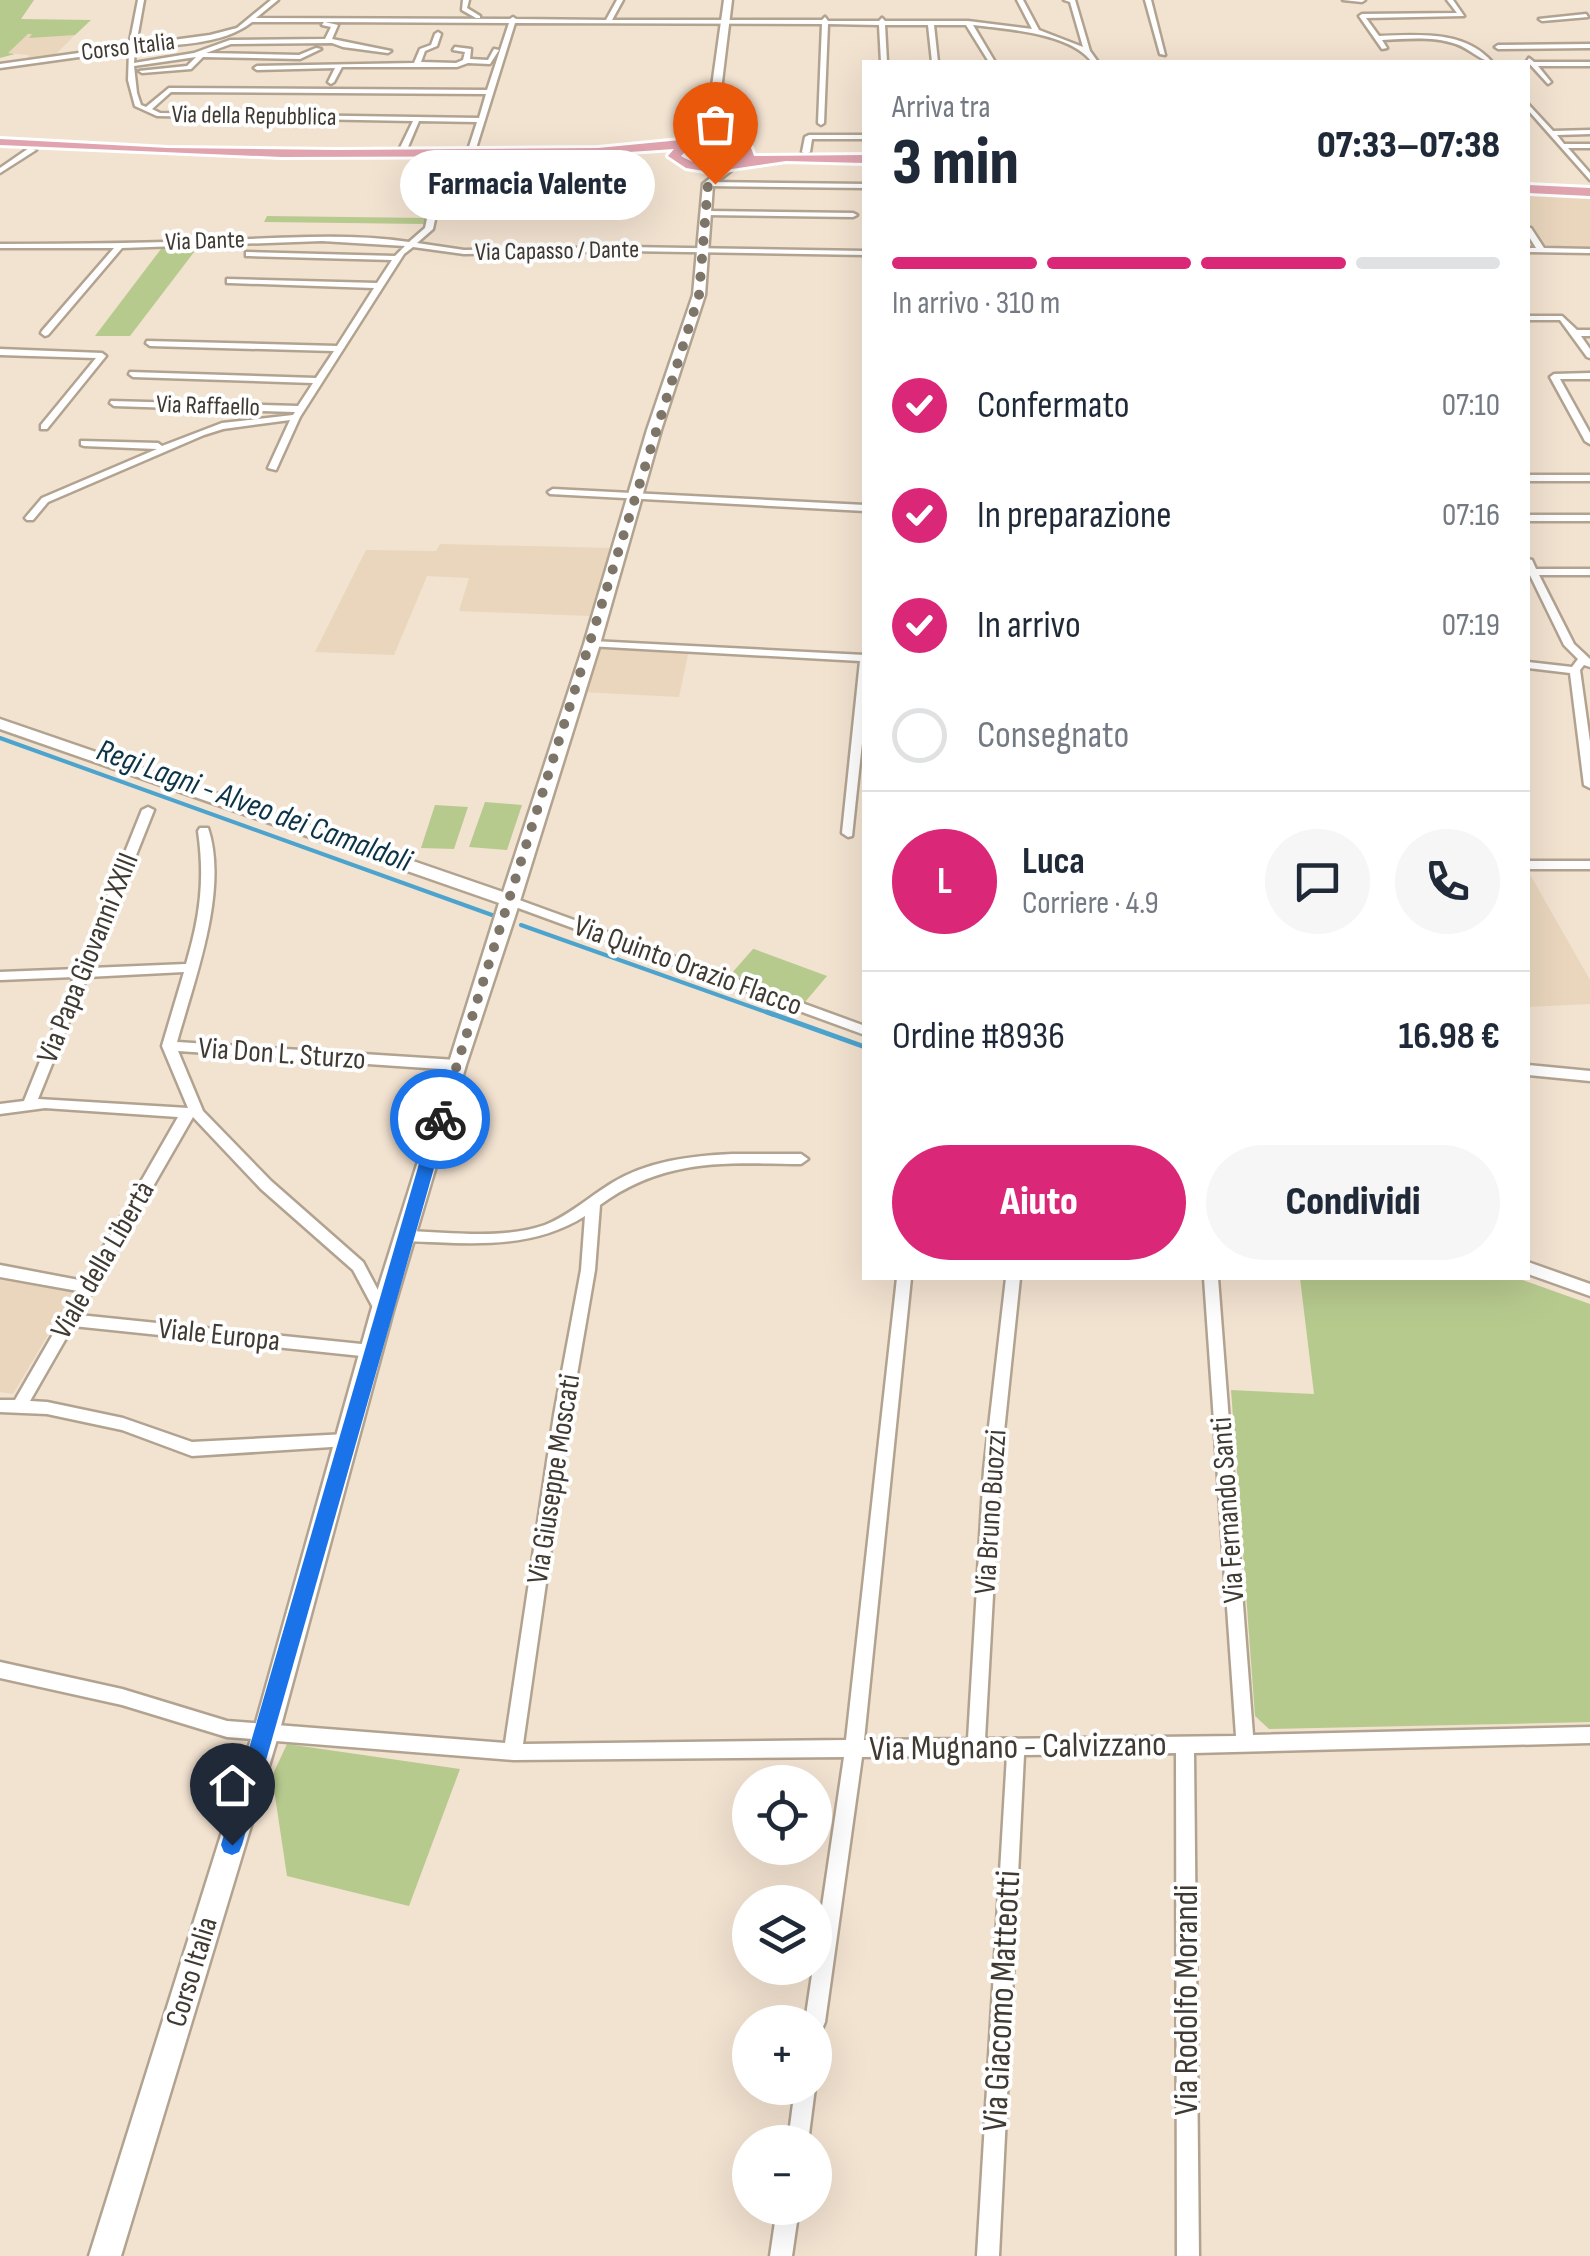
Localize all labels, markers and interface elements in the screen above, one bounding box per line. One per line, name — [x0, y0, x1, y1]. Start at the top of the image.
street label: Corso Italia — [79, 26, 177, 68]
pin — [673, 82, 758, 185]
text: Arriva tra — [892, 88, 991, 127]
icon: bag — [688, 97, 743, 152]
street label: Via della Repubblica — [171, 99, 337, 133]
text: 07:33–07:38 — [1317, 123, 1500, 168]
text: 3 min — [892, 125, 1019, 203]
callout: Farmacia Valente — [400, 149, 655, 219]
text: Farmacia Valente — [428, 165, 627, 204]
street label: Via Dante — [165, 224, 245, 258]
street label: Via Capasso / Dante — [475, 234, 639, 268]
text: In arrivo · 310 m — [892, 284, 1060, 323]
icon: check — [892, 378, 947, 433]
text: Confermato — [977, 383, 1130, 428]
text: 07:10 — [1442, 386, 1500, 425]
street label: Via Raffaello — [156, 389, 260, 423]
icon: check — [892, 488, 947, 543]
text: In preparazione — [977, 493, 1172, 538]
text: 07:16 — [1442, 496, 1500, 535]
icon: check — [892, 598, 947, 653]
text: In arrivo — [977, 603, 1081, 648]
text: 07:19 — [1442, 606, 1500, 645]
text: Consegnato — [977, 713, 1129, 758]
water label: Regi Lagni - Alveo dei Camaldoli — [91, 731, 418, 882]
button: chat — [1265, 829, 1370, 934]
button: phone — [1395, 829, 1500, 934]
text: Luca — [1022, 839, 1085, 884]
street label: Via Papa Giovanni XXIII — [29, 848, 147, 1068]
text: L — [937, 859, 952, 904]
text: Corriere · 4.9 — [1022, 884, 1159, 923]
street label: Via Quinto Orazio Flacco — [569, 908, 807, 1024]
text: Ordine #8936 — [892, 1014, 1065, 1059]
text: 16.98 € — [1398, 1014, 1500, 1059]
street label: Via Don L. Sturzo — [197, 1030, 367, 1078]
courier — [390, 1069, 490, 1169]
icon: bike — [413, 1092, 468, 1147]
button: Aiuto — [892, 1145, 1186, 1260]
button: Condividi — [1206, 1145, 1500, 1260]
street label: Viale della Libertà — [43, 1175, 163, 1345]
street label: Viale Europa — [156, 1311, 282, 1359]
street label: Via Giuseppe Moscati — [520, 1371, 588, 1587]
street label: Via Fernando Santi — [1204, 1416, 1252, 1604]
street label: Via Bruno Buozzi — [967, 1428, 1015, 1596]
street label: Via Mugnano - Calvizzano — [869, 1723, 1167, 1771]
pin — [190, 1743, 275, 1846]
icon: home — [205, 1758, 260, 1813]
map controls — [732, 1765, 832, 2225]
button: locate — [732, 1765, 832, 1865]
street label: Via Giacomo Matteotti — [974, 1869, 1030, 2133]
street label: Via Rodolfo Morandi — [1165, 1884, 1208, 2116]
button: layers — [732, 1885, 832, 1985]
street label: Corso Italia — [158, 1913, 226, 2031]
button: + — [732, 2005, 832, 2105]
button: − — [732, 2125, 832, 2225]

